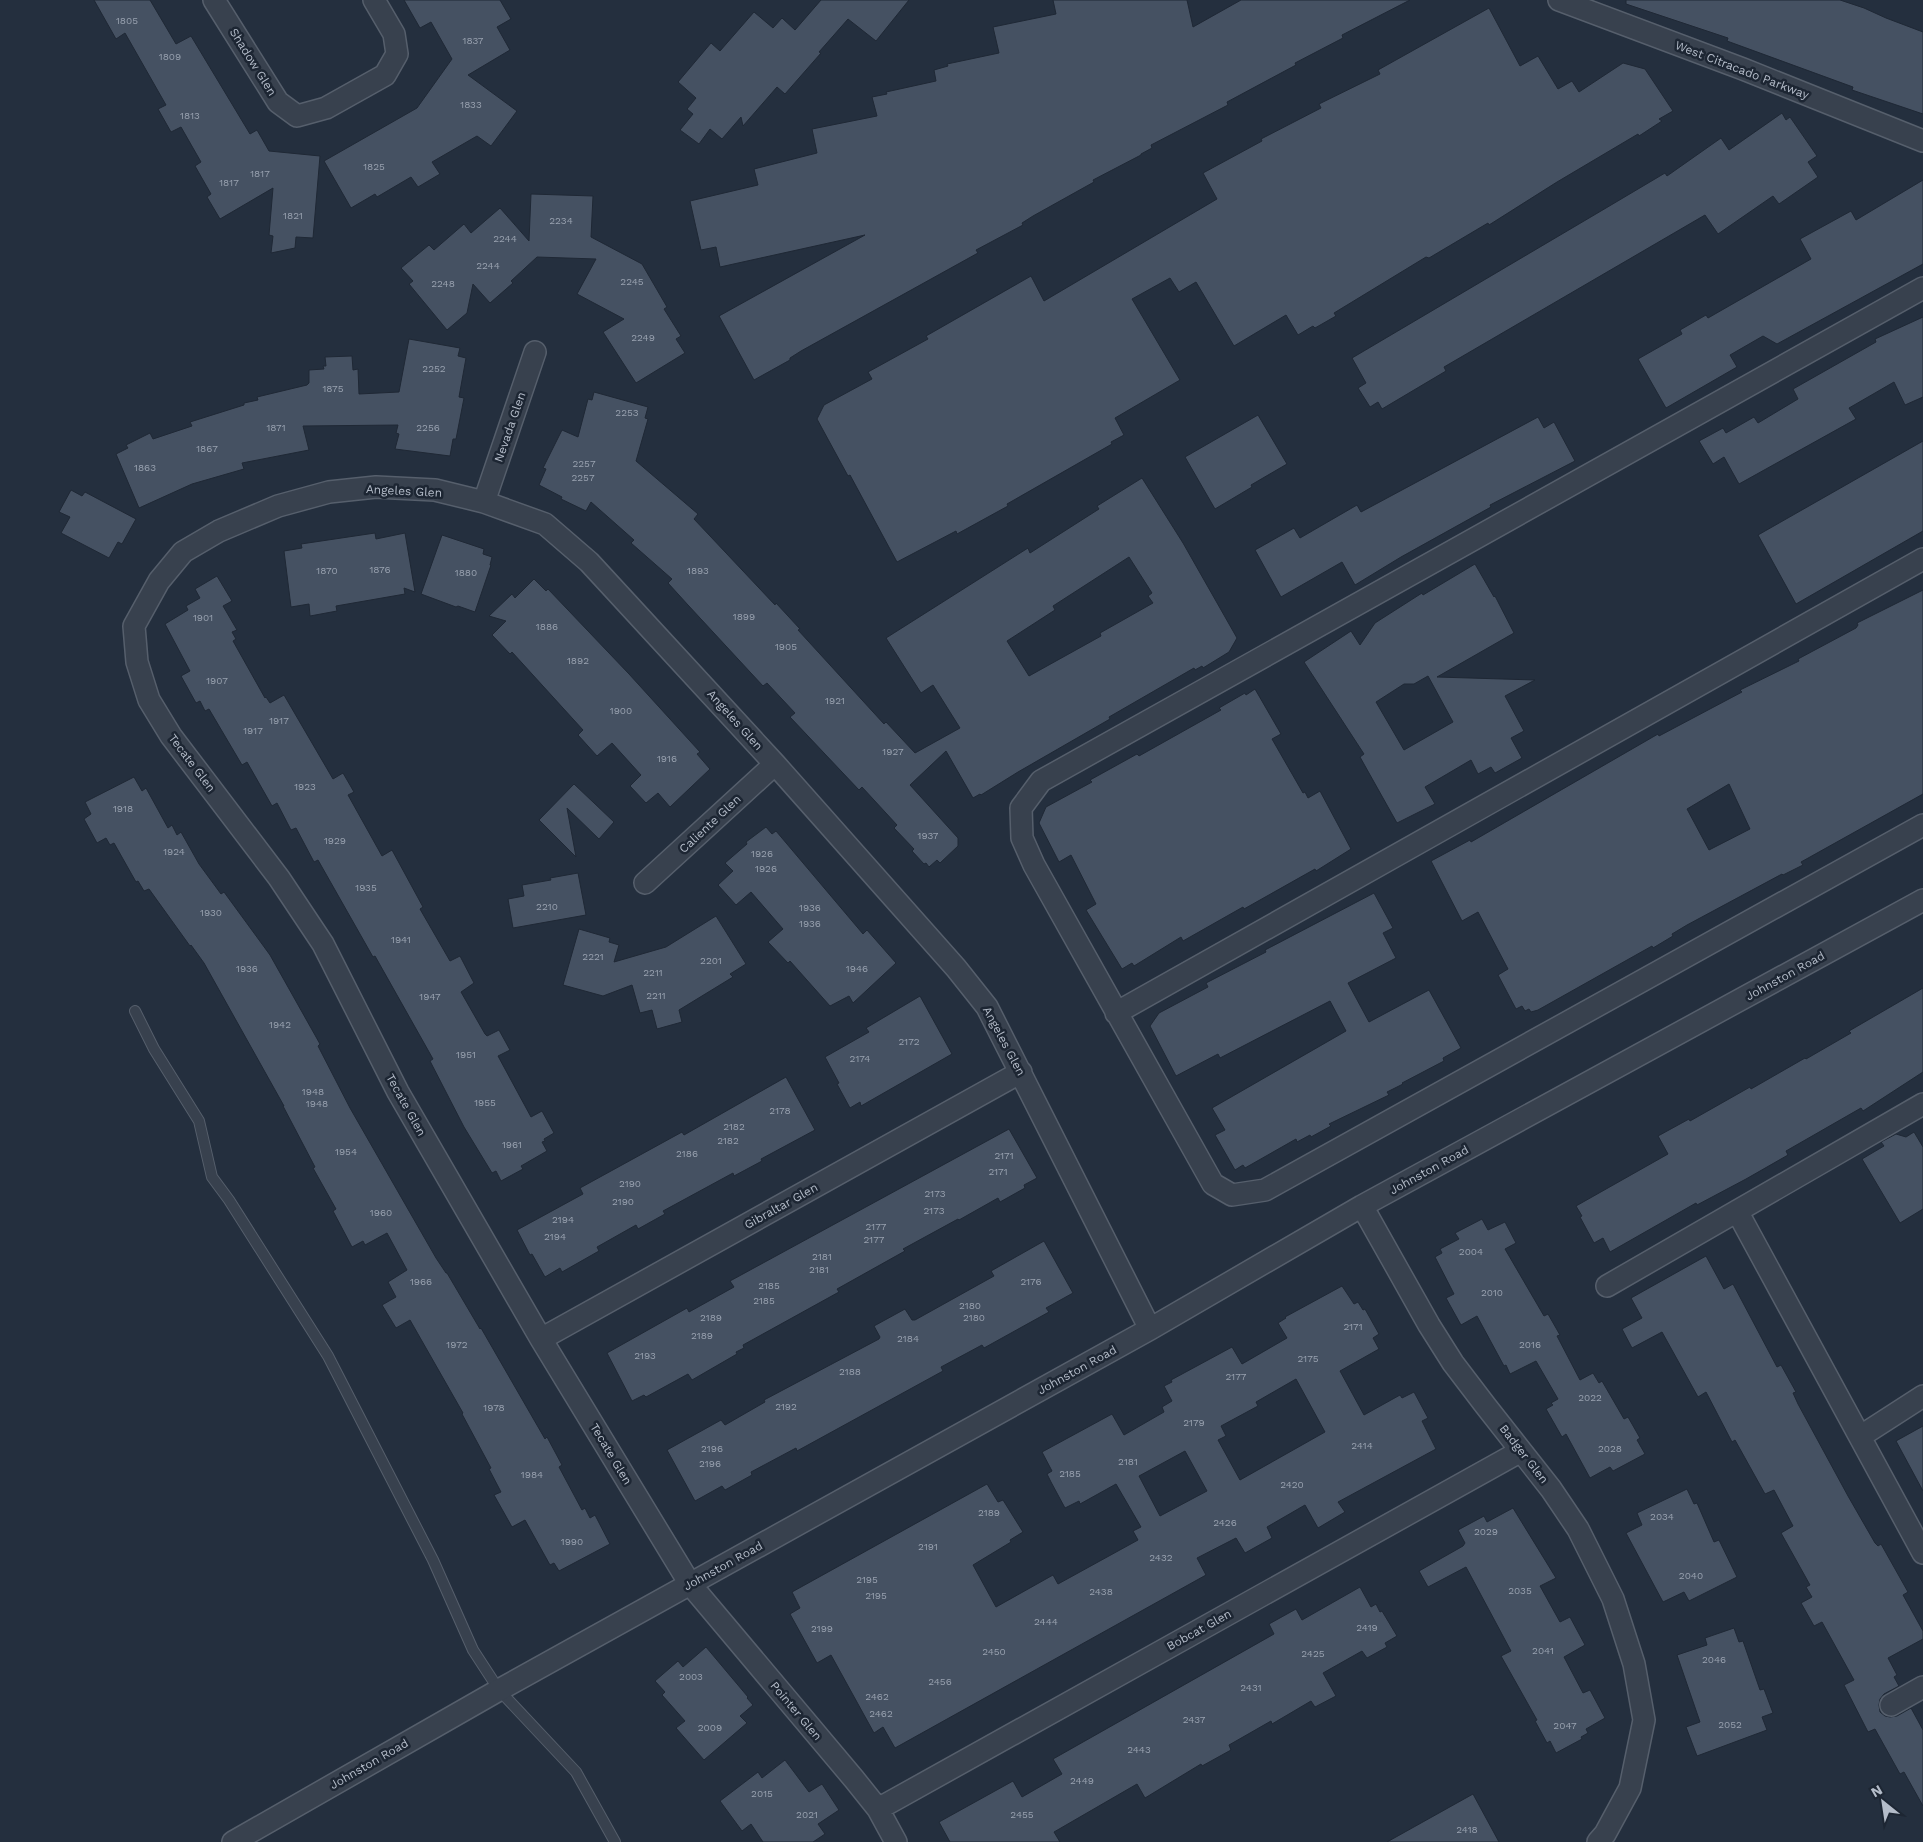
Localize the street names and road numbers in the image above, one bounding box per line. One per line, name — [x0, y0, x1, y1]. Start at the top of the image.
street label: Shadow Glen — [227, 26, 279, 98]
street label: West Citracado Parkway — [1673, 38, 1812, 102]
street label: Nevada Glen — [491, 390, 529, 464]
street label: Angeles Glen — [365, 482, 443, 500]
street label: Angeles Glen — [704, 687, 766, 753]
street label: Tecate Glen — [166, 731, 218, 795]
street label: Caliente Glen — [676, 792, 744, 856]
street label: Johnston Road — [1743, 949, 1827, 1003]
street label: Angeles Glen — [980, 1004, 1028, 1078]
street label: Tecate Glen — [383, 1071, 429, 1139]
street label: Johnston Road — [1387, 1143, 1471, 1197]
street label: Gibraltar Glen — [742, 1180, 820, 1232]
street label: Johnston Road — [1035, 1343, 1119, 1397]
street label: Tecate Glen — [587, 1421, 635, 1487]
street label: Badger Glen — [1497, 1422, 1551, 1486]
street label: Johnston Road — [681, 1539, 765, 1593]
street label: Bobcat Glen — [1164, 1607, 1234, 1653]
street label: Pointer Glen — [767, 1679, 825, 1743]
street label: Johnston Road — [327, 1736, 411, 1792]

